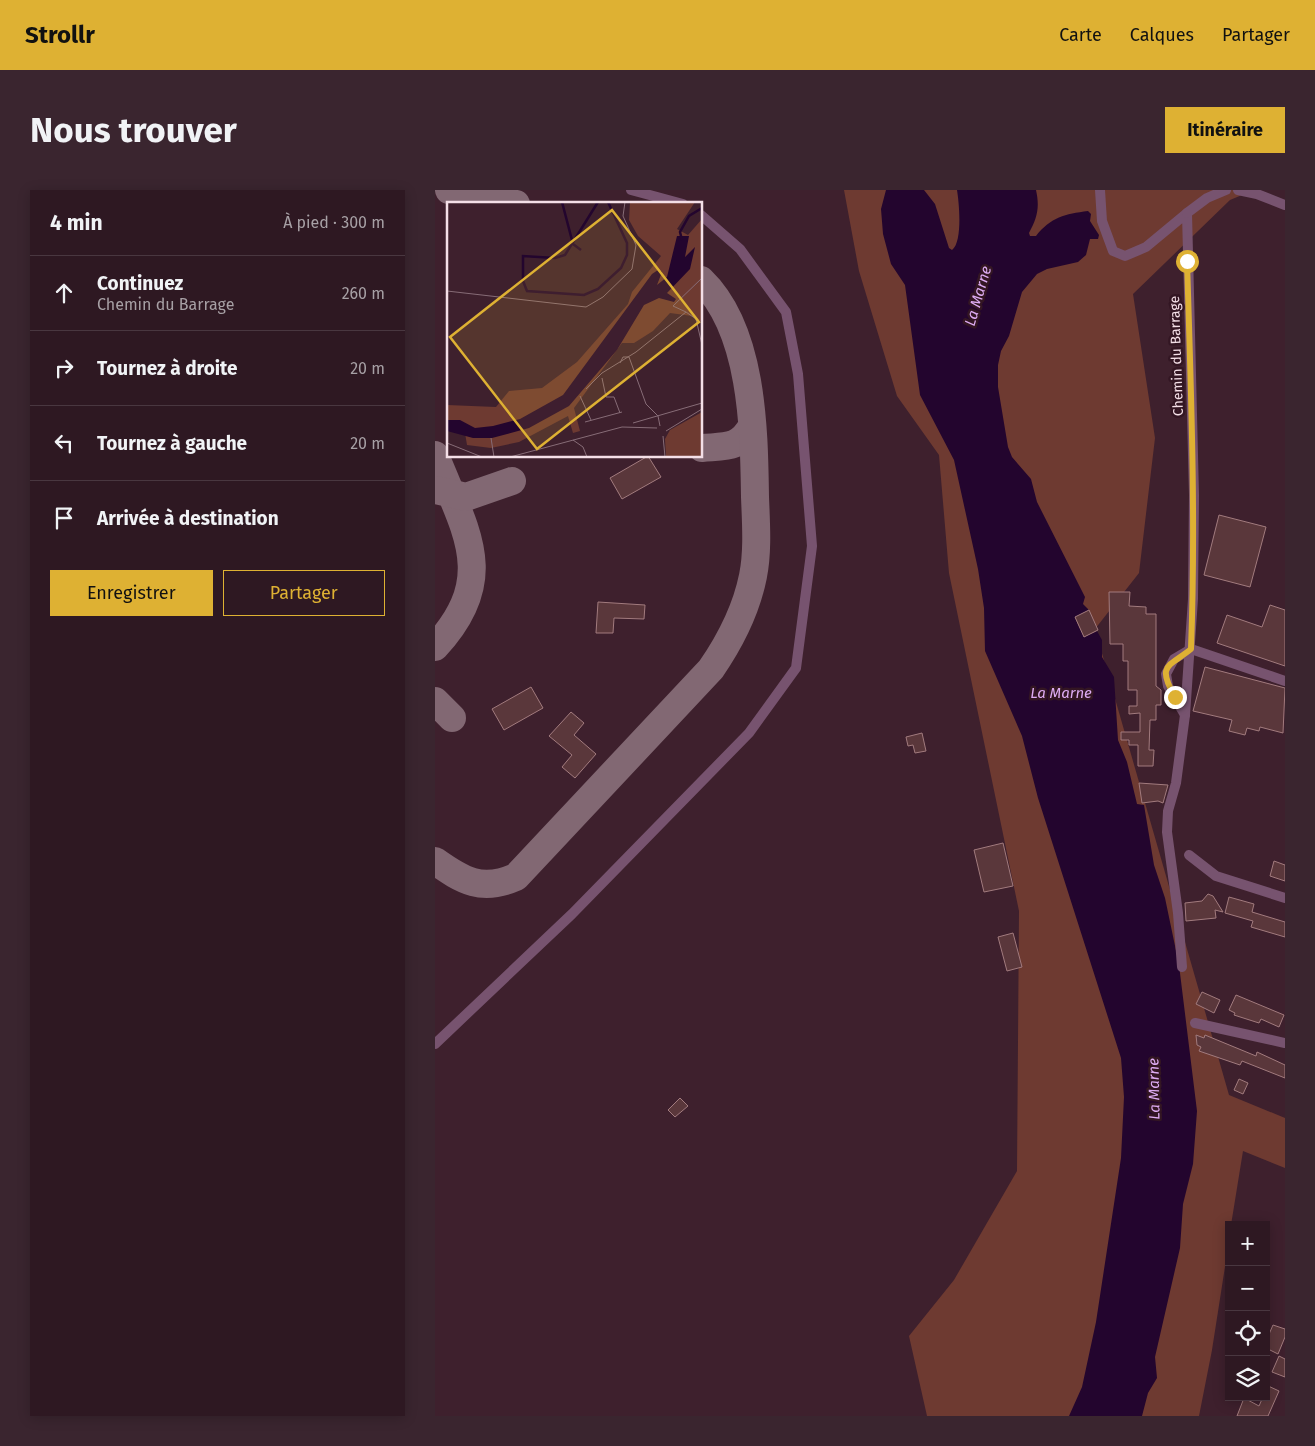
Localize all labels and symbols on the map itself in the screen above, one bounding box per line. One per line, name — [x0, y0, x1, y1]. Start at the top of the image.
inset map — [447, 202, 703, 458]
route start — [1176, 250, 1199, 273]
water label: La Marne — [961, 264, 995, 328]
street label: Chemin du Barrage — [1166, 296, 1187, 416]
water label: La Marne — [1030, 684, 1092, 702]
route end — [1164, 686, 1187, 709]
water label: La Marne — [1144, 1058, 1164, 1120]

